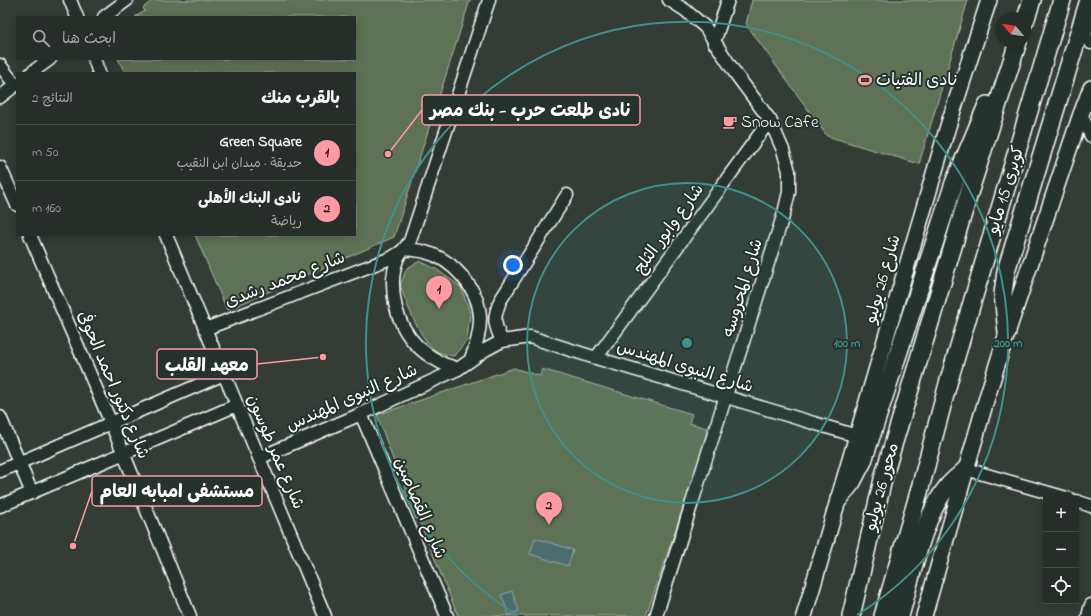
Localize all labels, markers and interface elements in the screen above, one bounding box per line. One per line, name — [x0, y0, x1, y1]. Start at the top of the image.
north arrow — [995, 12, 1031, 48]
search box — [16, 16, 356, 60]
icon: search — [30, 27, 52, 49]
text: ابحث هنا — [62, 28, 116, 50]
place label: نادى الفتيات — [876, 68, 958, 93]
sports icon: نادى الفتيات — [857, 72, 873, 88]
text: بالقرب منك — [261, 86, 340, 111]
text: النتائج: 2 — [32, 89, 73, 108]
callout: نادى طلعت حرب - بنك مصر — [422, 95, 640, 125]
text: نادى طلعت حرب - بنك مصر — [428, 99, 632, 125]
place label: Snow Cafe — [741, 110, 819, 135]
cafe icon: Snow Cafe — [722, 114, 738, 130]
text: Green Square — [219, 131, 302, 153]
text: 50 m — [32, 143, 58, 162]
text: 1 — [325, 143, 329, 162]
street label: كوبرى 15 مايو — [980, 143, 1031, 239]
text: حديقة · ميدان ابن النقيب — [177, 154, 302, 173]
street label: شارع وابور الثلج — [628, 179, 710, 279]
text: نادى البنك الأهلى — [198, 188, 302, 210]
text: 160 m — [32, 199, 61, 218]
text: 2 — [324, 199, 330, 218]
text: رياضة — [271, 212, 302, 231]
street label: شارع 26 يوليو — [858, 232, 908, 327]
street label: شارع المحروسه — [716, 236, 770, 340]
street label: شارع محمد رشدى — [221, 245, 349, 315]
your location — [503, 255, 523, 275]
pin: 1 — [426, 276, 452, 309]
street label: شارع دكتور احمد الحوفى — [70, 307, 156, 463]
street label: شارع النبوى المهندس — [614, 334, 756, 400]
text: 100 m — [834, 335, 861, 353]
text: 200 m — [993, 335, 1023, 353]
centre of rings — [680, 336, 694, 350]
callout: معهد القلب — [157, 349, 257, 379]
text: معهد القلب — [165, 354, 249, 380]
street label: شارع النبوى المهندس — [282, 358, 422, 438]
street label: شارع عمر طوسون — [240, 391, 310, 513]
street label: محور 26 يوليو — [858, 440, 906, 535]
street label: شارع القصاصين — [387, 453, 453, 563]
callout: مستشفى امبابه العام — [92, 476, 262, 506]
text: مستشفى امبابه العام — [100, 480, 254, 506]
pin: 2 — [536, 492, 562, 525]
map controls — [1043, 496, 1079, 604]
button: + — [1043, 496, 1079, 532]
button: − — [1043, 532, 1079, 568]
button: locate — [1043, 568, 1079, 604]

